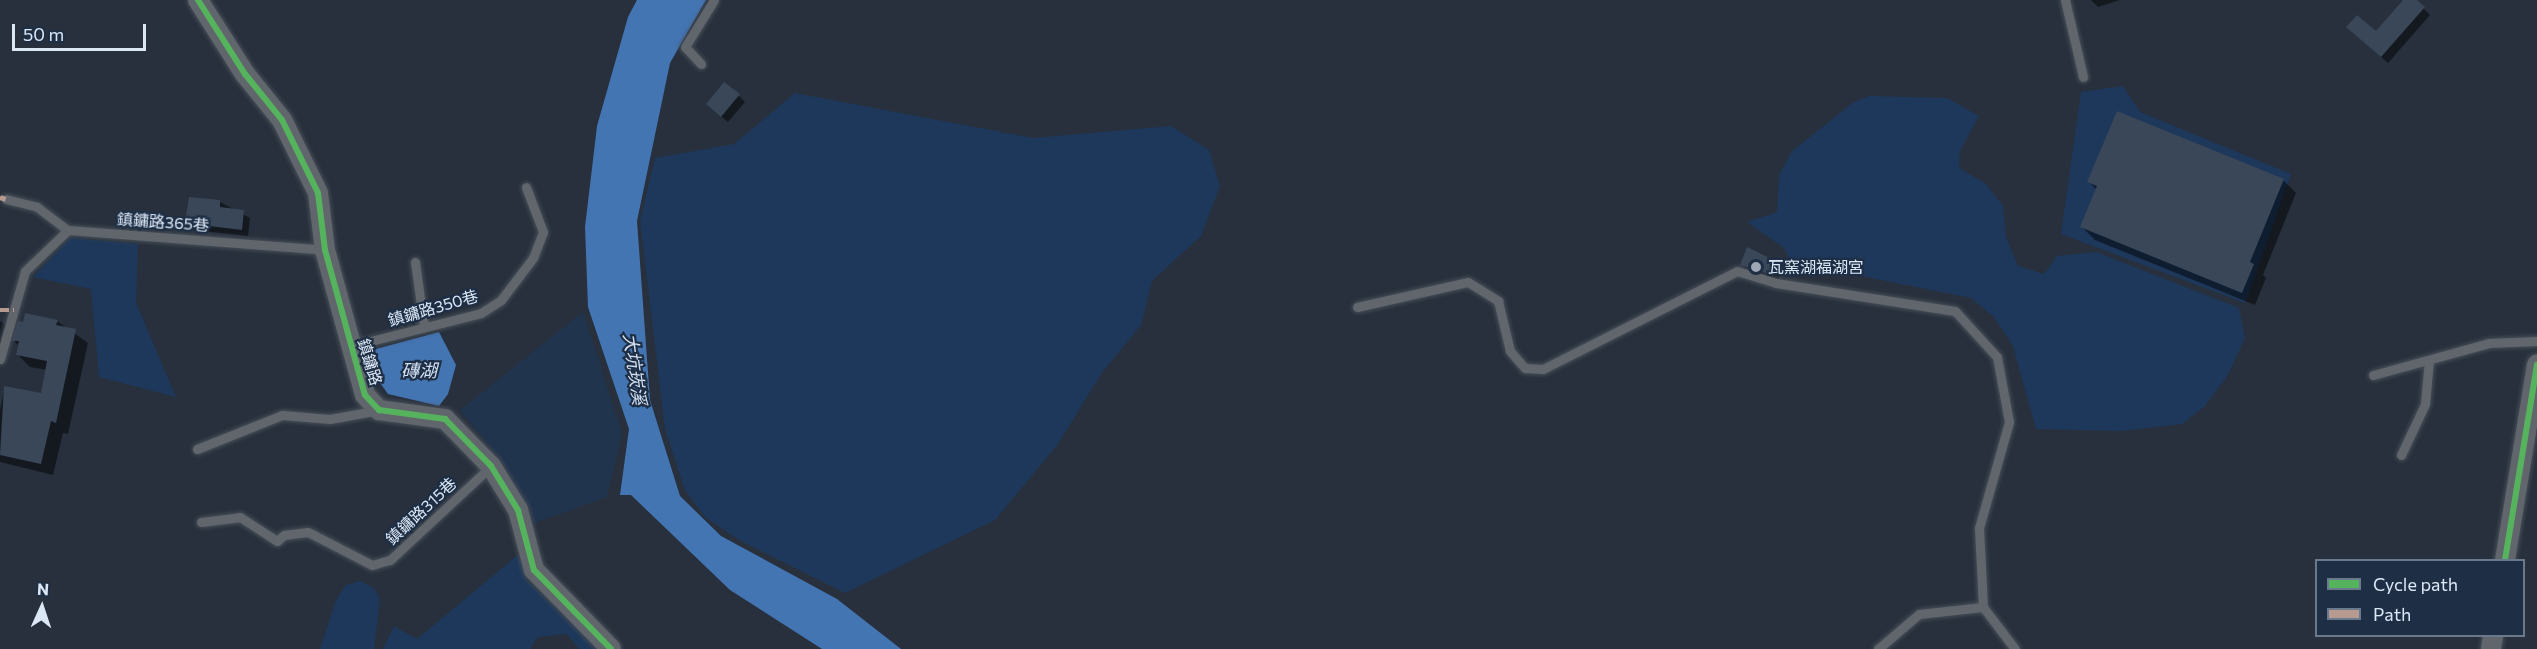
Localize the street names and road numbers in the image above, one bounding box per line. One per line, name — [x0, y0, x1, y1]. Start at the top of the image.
street label: 鎮鏞路365巷 — [116, 209, 210, 235]
street label: 鎮鏞路350巷 — [386, 286, 480, 330]
street label: 鎮鏞路 — [354, 336, 386, 388]
street label: 鎮鏞路315巷 — [382, 474, 460, 548]

